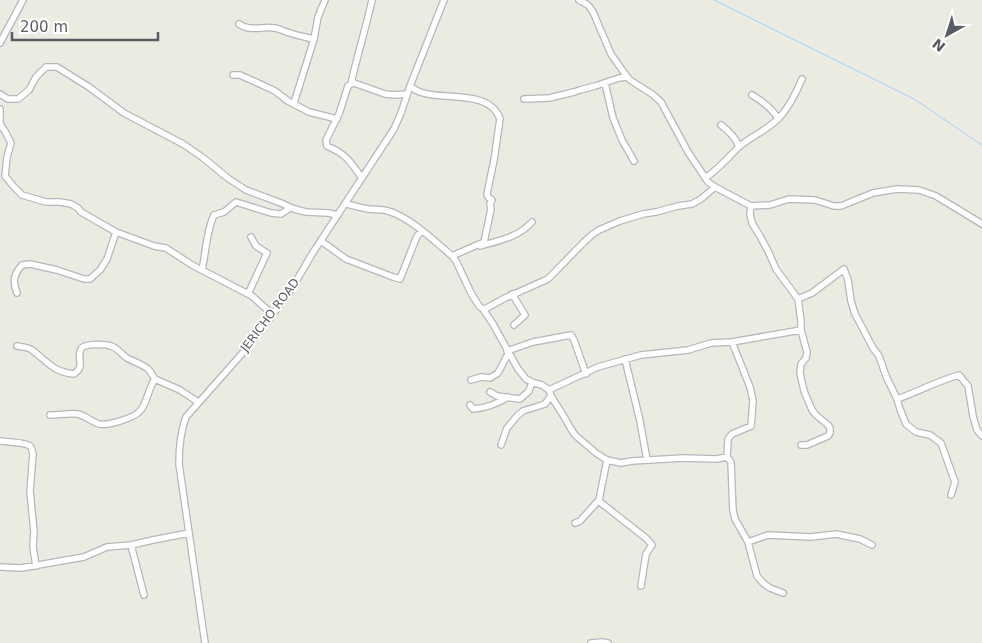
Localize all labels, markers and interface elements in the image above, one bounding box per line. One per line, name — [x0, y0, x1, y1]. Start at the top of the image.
scale bar — [12, 10, 159, 42]
north arrow — [922, 10, 972, 60]
text: 200 m — [20, 18, 68, 36]
text: N — [929, 35, 948, 55]
street label: JERICHO ROAD — [237, 275, 302, 355]

